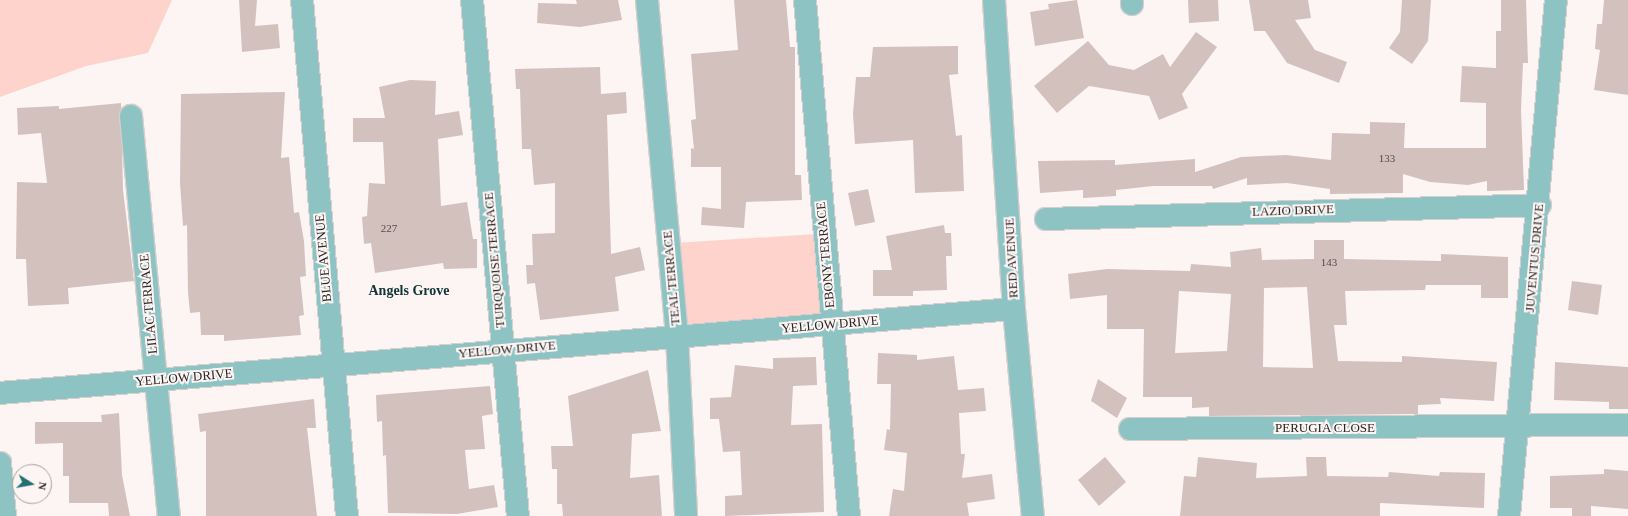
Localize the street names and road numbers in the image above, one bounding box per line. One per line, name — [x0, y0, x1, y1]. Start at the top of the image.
street label: TURQUOISE TERRACE — [481, 192, 509, 328]
street label: EBONY TERRACE — [814, 201, 838, 309]
street label: LAZIO DRIVE — [1252, 202, 1334, 220]
street label: JUVENTUS DRIVE — [1522, 203, 1548, 313]
street label: BLUE AVENUE — [312, 213, 336, 303]
street label: RED AVENUE — [1002, 217, 1022, 299]
street label: TEAL TERRACE — [660, 230, 684, 326]
street label: LILAC TERRACE — [137, 253, 161, 355]
street label: YELLOW DRIVE — [781, 313, 879, 337]
street label: YELLOW DRIVE — [458, 338, 556, 362]
street label: YELLOW DRIVE — [135, 366, 233, 390]
street label: PERUGIA CLOSE — [1275, 420, 1375, 436]

